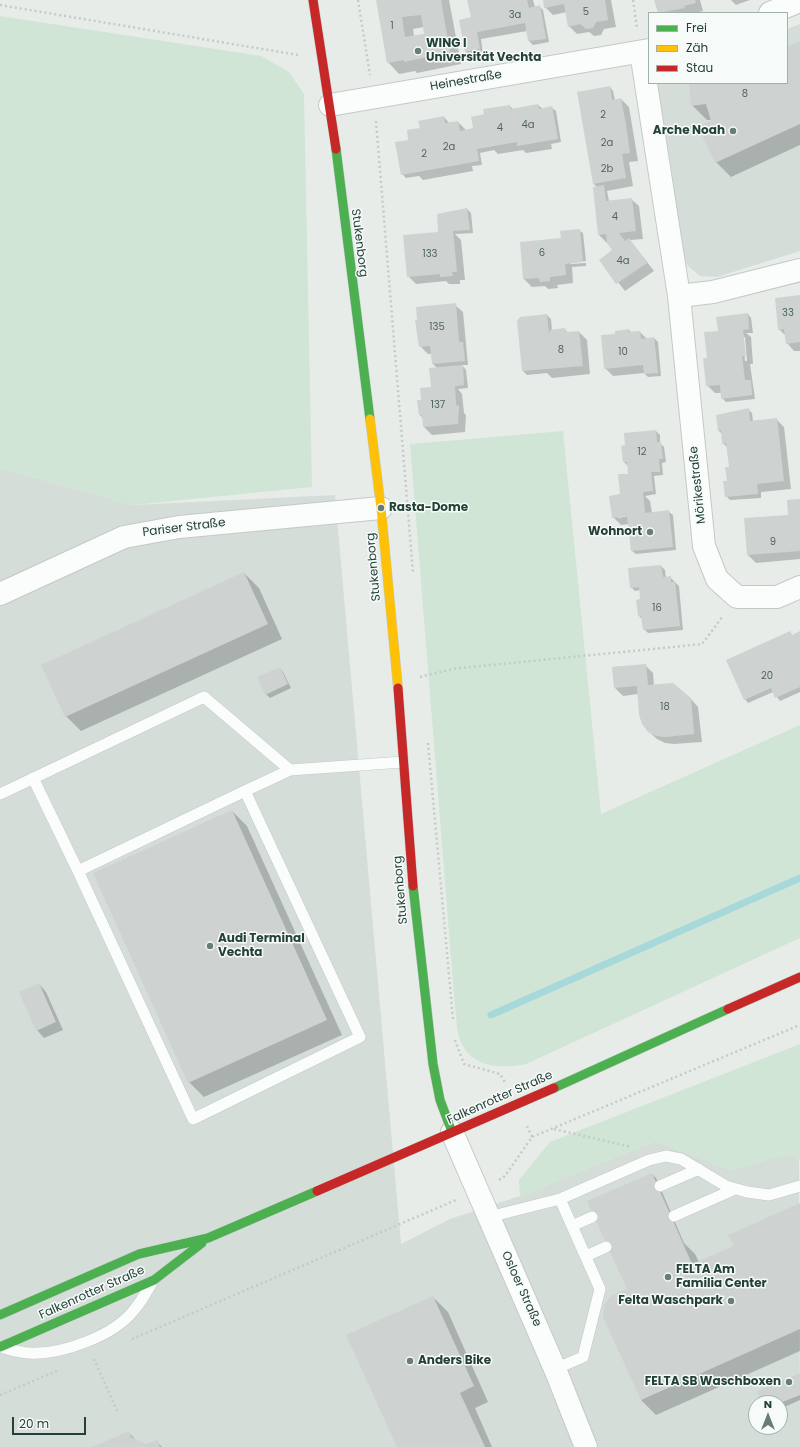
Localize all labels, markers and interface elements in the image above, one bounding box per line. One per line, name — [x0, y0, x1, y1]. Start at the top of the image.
house number: 5 — [583, 6, 589, 18]
house number: 3a — [509, 9, 521, 21]
legend — [648, 12, 788, 84]
text: Frei — [686, 19, 707, 36]
house number: 1 — [390, 20, 394, 32]
place label: WING I Universität Vechta — [426, 37, 541, 65]
text: Zäh — [686, 39, 708, 56]
marker: WING I Universität Vechta — [413, 46, 423, 56]
text: Stau — [686, 59, 713, 76]
street label: Heinestraße — [429, 68, 503, 94]
house number: 8 — [742, 88, 748, 100]
house number: 2 — [600, 109, 606, 121]
house number: 4a — [521, 119, 535, 131]
house number: 4 — [497, 122, 503, 134]
place label: Arche Noah — [653, 124, 725, 138]
marker: Arche Noah — [728, 126, 738, 136]
house number: 2a — [601, 137, 613, 149]
house number: 2a — [443, 141, 455, 153]
house number: 2 — [421, 148, 427, 160]
house number: 2b — [601, 163, 613, 175]
street label: Stukenborg — [348, 208, 370, 278]
house number: 4 — [612, 211, 618, 223]
house number: 6 — [539, 247, 545, 259]
house number: 133 — [423, 248, 437, 260]
house number: 4a — [616, 255, 630, 267]
house number: 33 — [782, 307, 794, 319]
house number: 135 — [429, 321, 445, 333]
house number: 8 — [558, 344, 564, 356]
house number: 10 — [618, 346, 628, 358]
house number: 137 — [431, 399, 445, 411]
house number: 12 — [638, 446, 646, 458]
street label: Mörikestraße — [687, 446, 709, 524]
place label: Rasta-Dome — [389, 501, 468, 515]
marker: Rasta-Dome — [376, 503, 386, 513]
street label: Pariser Straße — [142, 516, 226, 540]
place label: Wohnort — [588, 525, 642, 539]
marker: Wohnort — [645, 527, 655, 537]
street label: Stukenborg — [364, 532, 384, 602]
house number: 9 — [770, 536, 776, 548]
house number: 16 — [652, 602, 662, 614]
house number: 20 — [761, 670, 773, 682]
house number: 18 — [660, 701, 670, 713]
street label: Stukenborg — [391, 855, 411, 925]
place label: Audi Terminal Vechta — [218, 932, 305, 960]
marker: Audi Terminal Vechta — [205, 941, 215, 951]
street label: Falkenrotter Straße — [445, 1068, 555, 1128]
street label: Osloer Straße — [498, 1249, 544, 1329]
street label: Falkenrotter Straße — [37, 1263, 147, 1323]
place label: FELTA Am Familia Center — [676, 1263, 767, 1291]
marker: FELTA Am Familia Center — [663, 1272, 673, 1282]
place label: Felta Waschpark — [618, 1294, 723, 1308]
marker: Felta Waschpark — [726, 1296, 736, 1306]
place label: Anders Bike — [418, 1354, 491, 1368]
marker: Anders Bike — [405, 1356, 415, 1366]
place label: FELTA SB Waschboxen — [645, 1375, 781, 1389]
marker: FELTA SB Waschboxen — [784, 1377, 794, 1387]
north arrow — [748, 1395, 788, 1435]
text: N — [764, 1396, 772, 1412]
scale bar — [14, 1409, 88, 1435]
text: 20 m — [19, 1415, 49, 1432]

